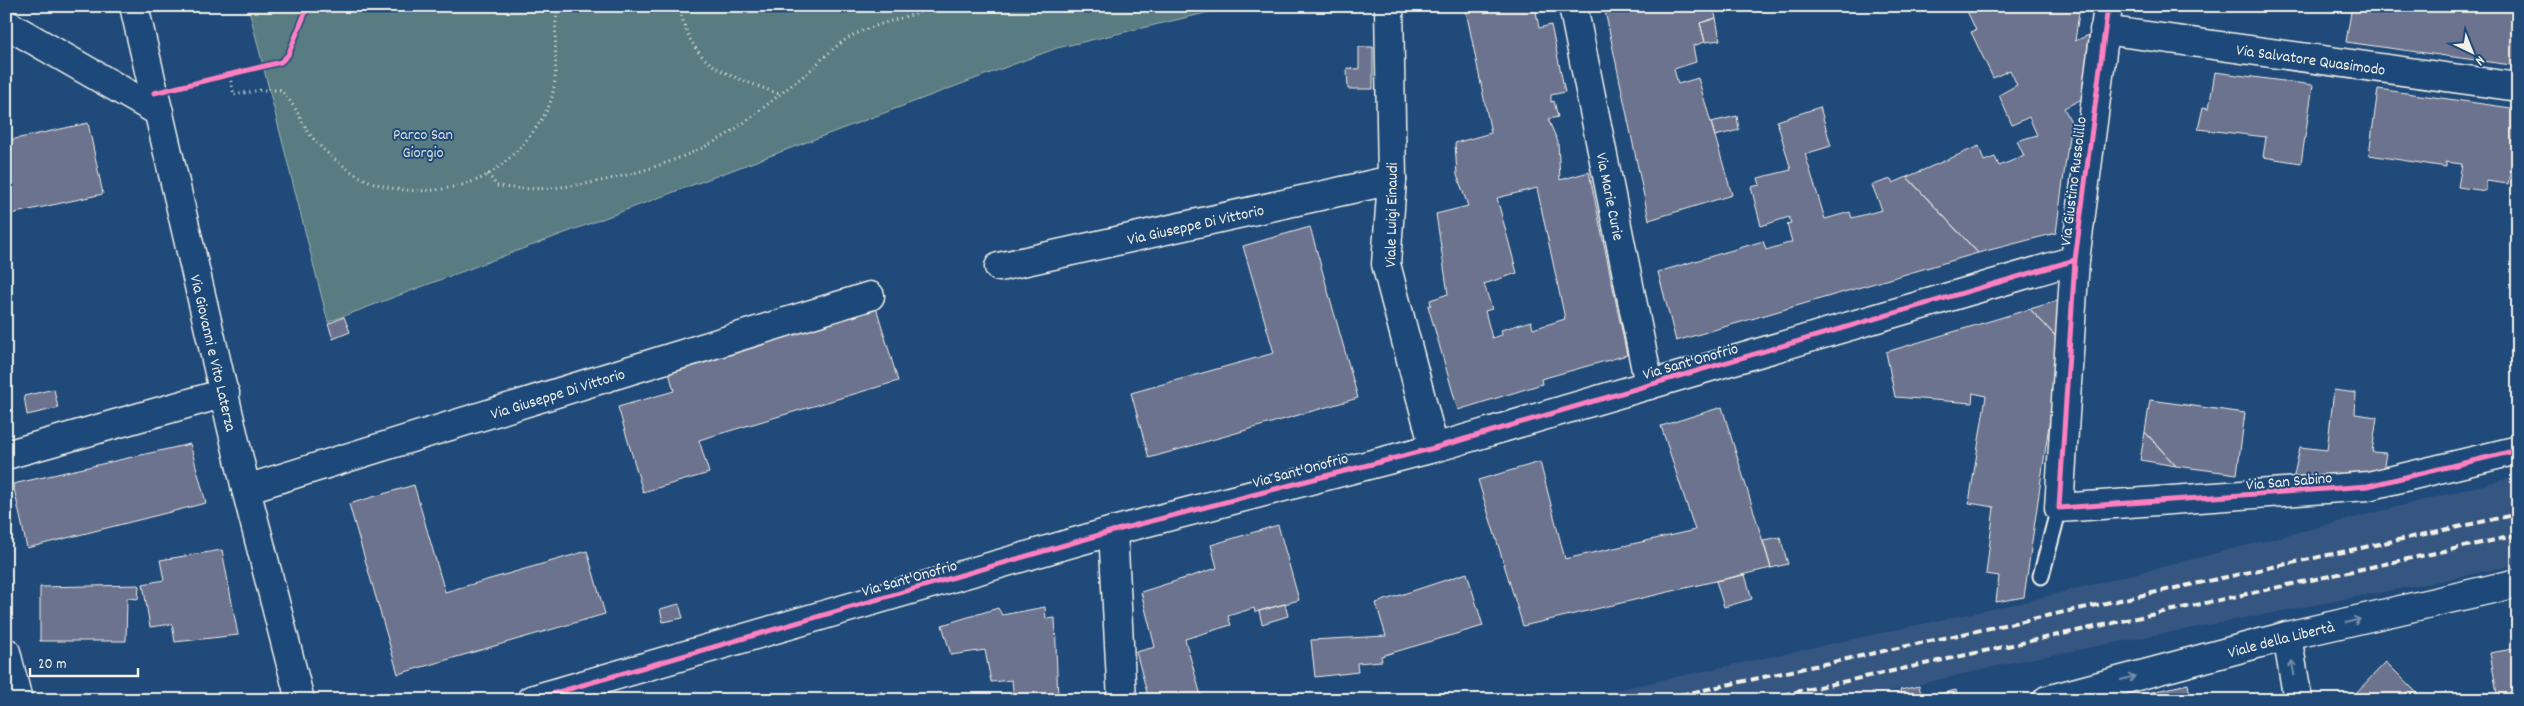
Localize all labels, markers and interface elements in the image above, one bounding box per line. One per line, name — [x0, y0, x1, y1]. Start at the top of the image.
north arrow — [2446, 28, 2496, 78]
street label: Via Salvatore Quasimodo — [2235, 39, 2387, 83]
text: N — [2470, 50, 2489, 70]
street label: Via Giustino Russolillo — [2055, 115, 2094, 247]
park label: Parco San Giorgio — [393, 124, 453, 165]
street label: Via Marie Curie — [1589, 151, 1629, 243]
street label: Viale Luigi Einaudi — [1380, 162, 1405, 268]
street label: Via Giuseppe Di Vittorio — [1125, 200, 1266, 252]
street label: Via Giovanni e Vito Laterza — [183, 273, 241, 434]
street label: Via Sant'Onofrio — [1640, 338, 1741, 387]
street label: Via Giuseppe Di Vittorio — [488, 363, 628, 427]
street label: Via Sant'Onofrio — [1250, 448, 1351, 495]
street label: Via San Sabino — [2245, 467, 2333, 498]
street label: Via Sant'Onofrio — [859, 555, 960, 604]
street label: Viale della Libertà — [2226, 616, 2337, 665]
one-way arrow — [2344, 616, 2360, 625]
scale bar — [30, 646, 138, 678]
text: 20 m — [38, 654, 66, 676]
one-way arrow — [2287, 660, 2297, 676]
one-way arrow — [2119, 673, 2135, 683]

